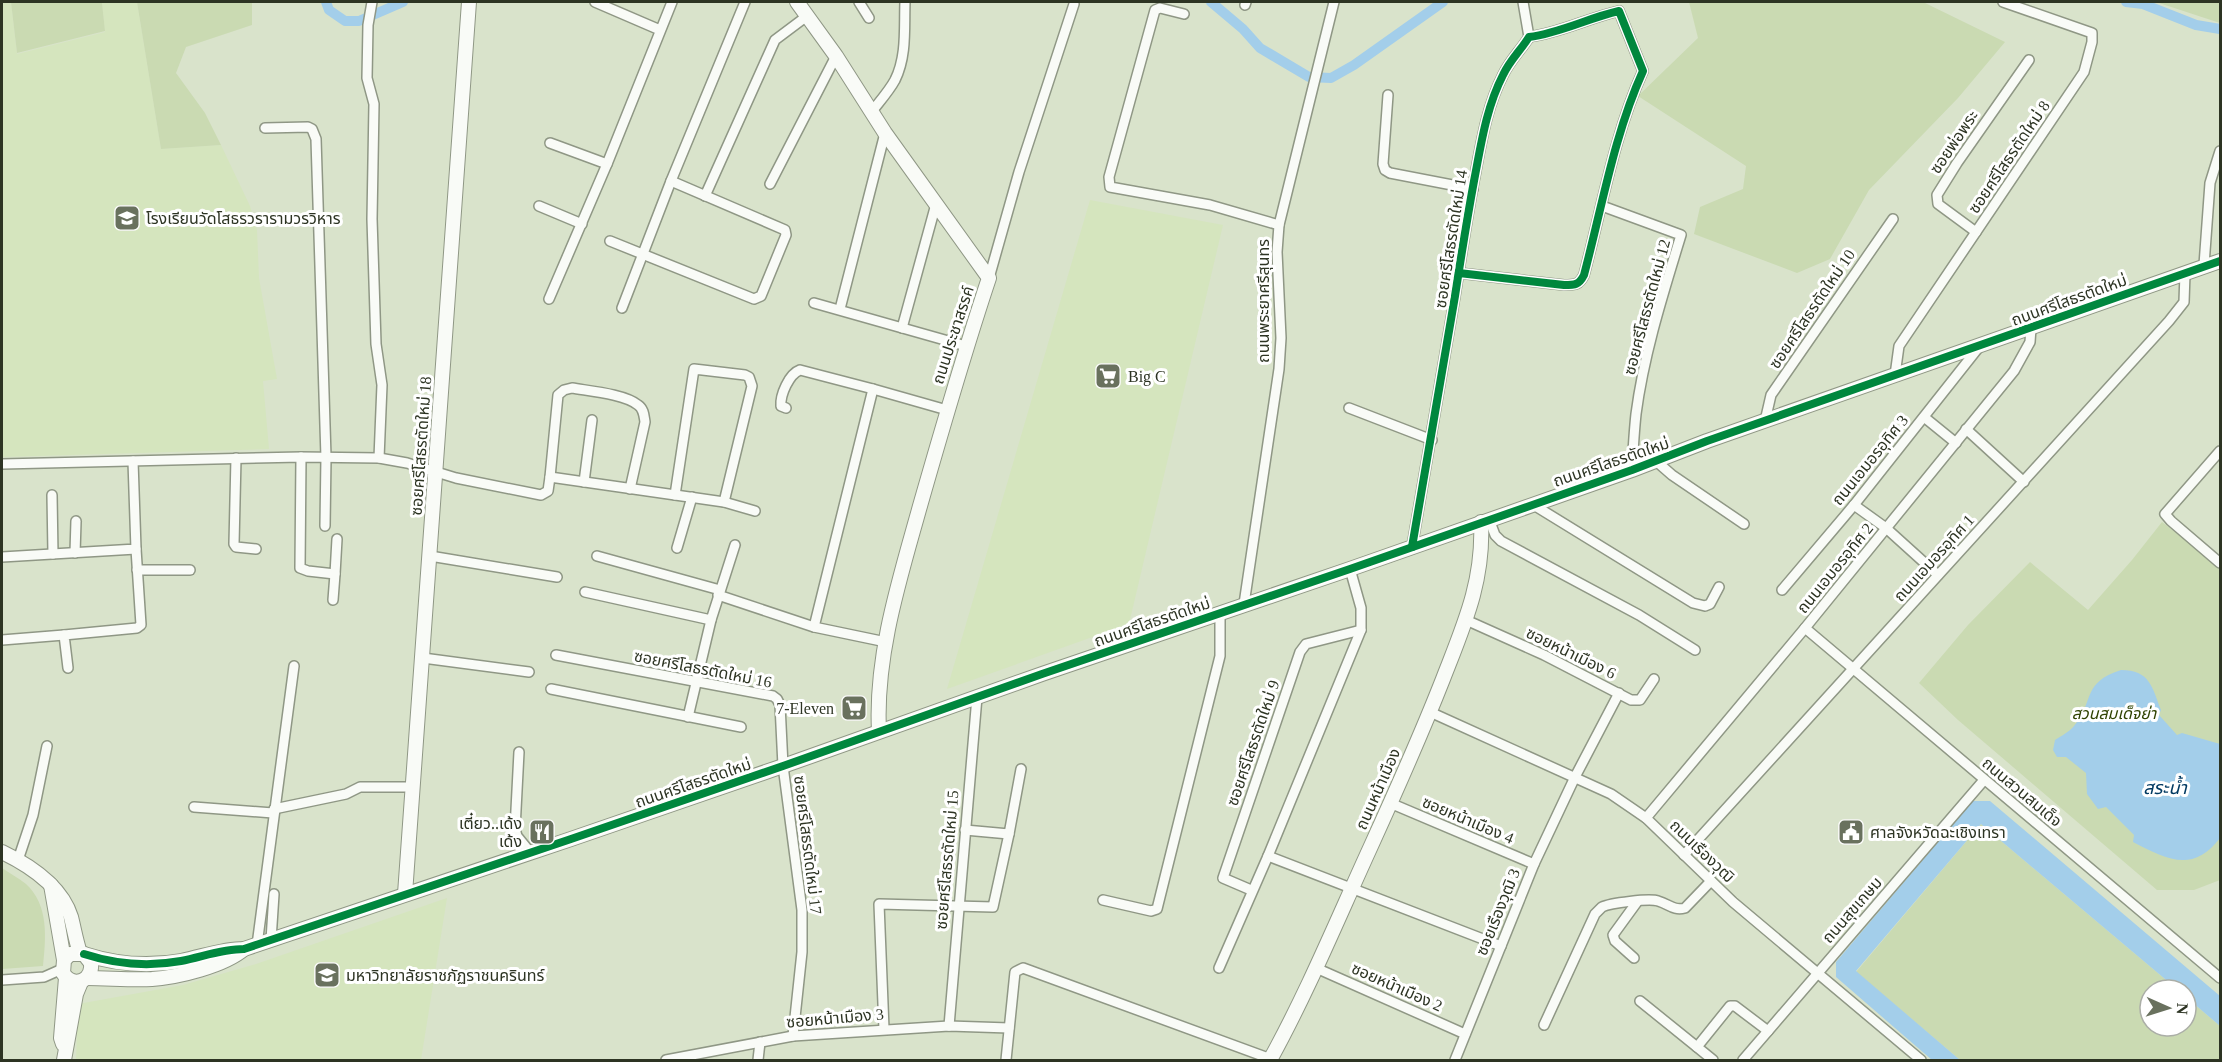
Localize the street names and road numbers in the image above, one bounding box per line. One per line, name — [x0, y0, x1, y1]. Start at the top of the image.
street label: ซอยศรีโสธรตัดใหม่ 8 — [1965, 98, 2053, 216]
street label: ซอยพ่อพระ — [1927, 107, 1981, 177]
street label: ซอยศรีโสธรตัดใหม่ 14 — [1432, 169, 1470, 309]
street label: ซอยศรีโสธรตัดใหม่ 12 — [1621, 237, 1673, 377]
street label: ถนนพระยาศรีสุนทร — [1255, 239, 1273, 363]
street label: ซอยศรีโสธรตัดใหม่ 10 — [1766, 246, 1858, 372]
street label: ถนนศรีโสธรตัดใหม่ — [2009, 271, 2129, 329]
street label: ถนนประชาสรรค์ — [929, 284, 977, 386]
street label: ซอยศรีโสธรตัดใหม่ 18 — [408, 376, 434, 516]
street label: ถนนเอมอรอุทิศ 3 — [1829, 412, 1912, 509]
street label: ถนนศรีโสธรตัดใหม่ — [1551, 434, 1671, 490]
street label: ถนนเอมอรอุทิศ 1 — [1891, 511, 1978, 606]
street label: ถนนเอมอรอุทิศ 2 — [1794, 520, 1877, 617]
street label: ถนนศรีโสธรตัดใหม่ — [1092, 594, 1212, 650]
street label: ซอยหน้าเมือง 6 — [1523, 624, 1619, 682]
street label: ซอยศรีโสธรตัดใหม่ 16 — [633, 647, 773, 691]
street label: ซอยศรีโสธรตัดใหม่ 9 — [1224, 678, 1282, 808]
street label: ถนนหน้าเมือง — [1352, 746, 1404, 832]
street label: ถนนสวนสมเด็จ — [1979, 754, 2065, 830]
street label: ถนนศรีโสธรตัดใหม่ — [633, 755, 753, 811]
street label: ซอยศรีโสธรตัดใหม่ 17 — [791, 775, 825, 915]
street label: ซอยศรีโสธรตัดใหม่ 15 — [932, 790, 962, 930]
street label: ซอยหน้าเมือง 4 — [1420, 793, 1516, 847]
street label: ถนนเรืองวุฒิ — [1666, 817, 1737, 886]
street label: ซอยเรืองวุฒิ 3 — [1473, 866, 1524, 958]
street label: ถนนสุขเกษม — [1819, 874, 1886, 947]
street label: ซอยหน้าเมือง 2 — [1349, 959, 1445, 1015]
street label: ซอยหน้าเมือง 3 — [786, 1005, 884, 1031]

